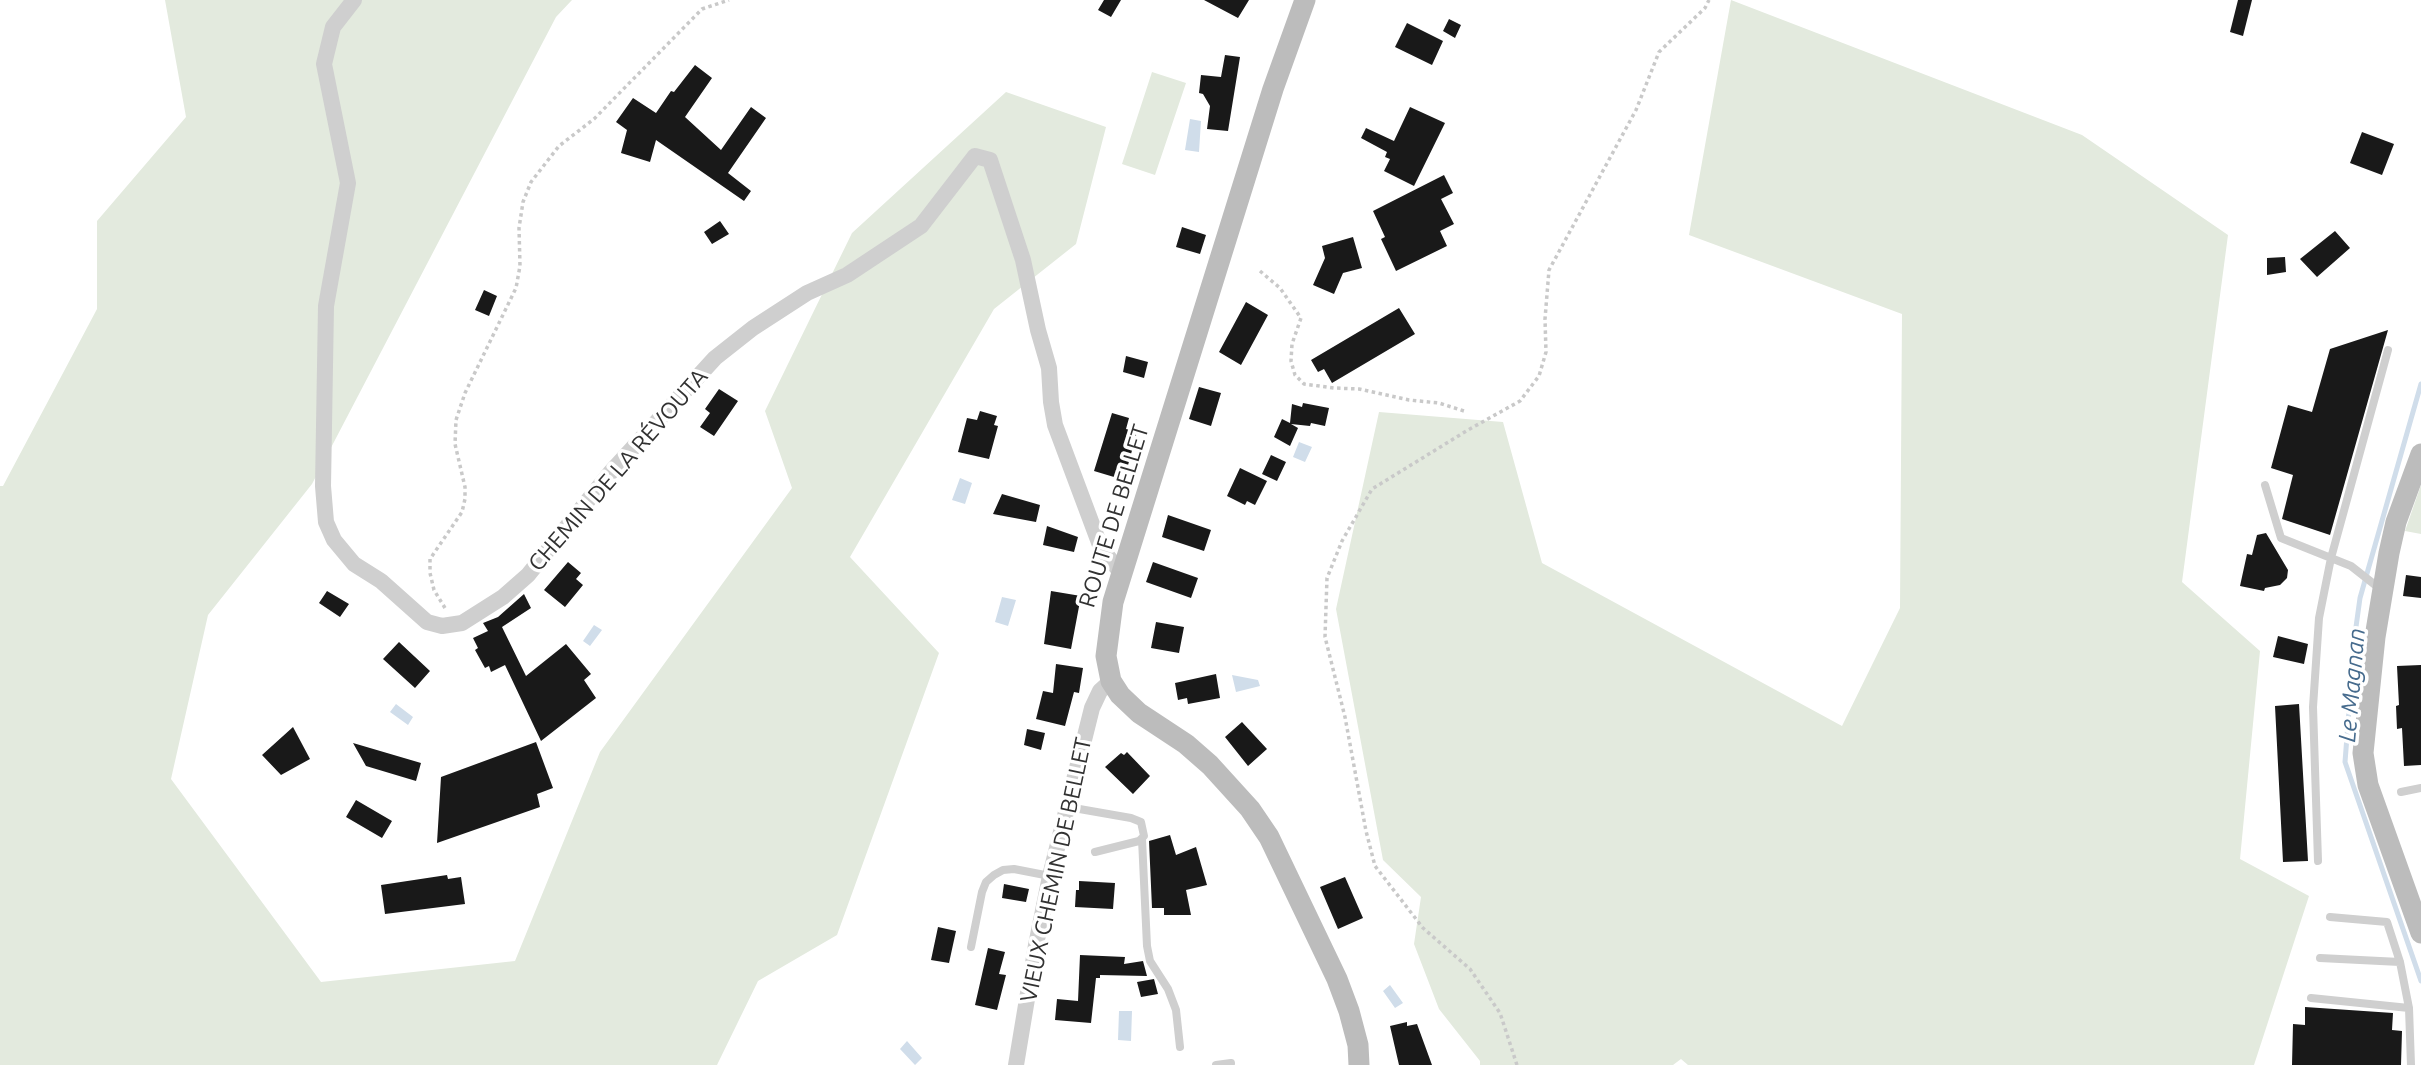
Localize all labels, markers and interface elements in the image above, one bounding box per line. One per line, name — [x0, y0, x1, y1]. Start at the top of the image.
street label: CHEMIN DE LA RÉVOUTA — [523, 363, 713, 577]
street label: ROUTE DE BELLET — [1073, 421, 1155, 611]
water label: Le Magnan — [2333, 627, 2371, 743]
street label: VIEUX CHEMIN DE BELLET — [1014, 735, 1098, 1005]

